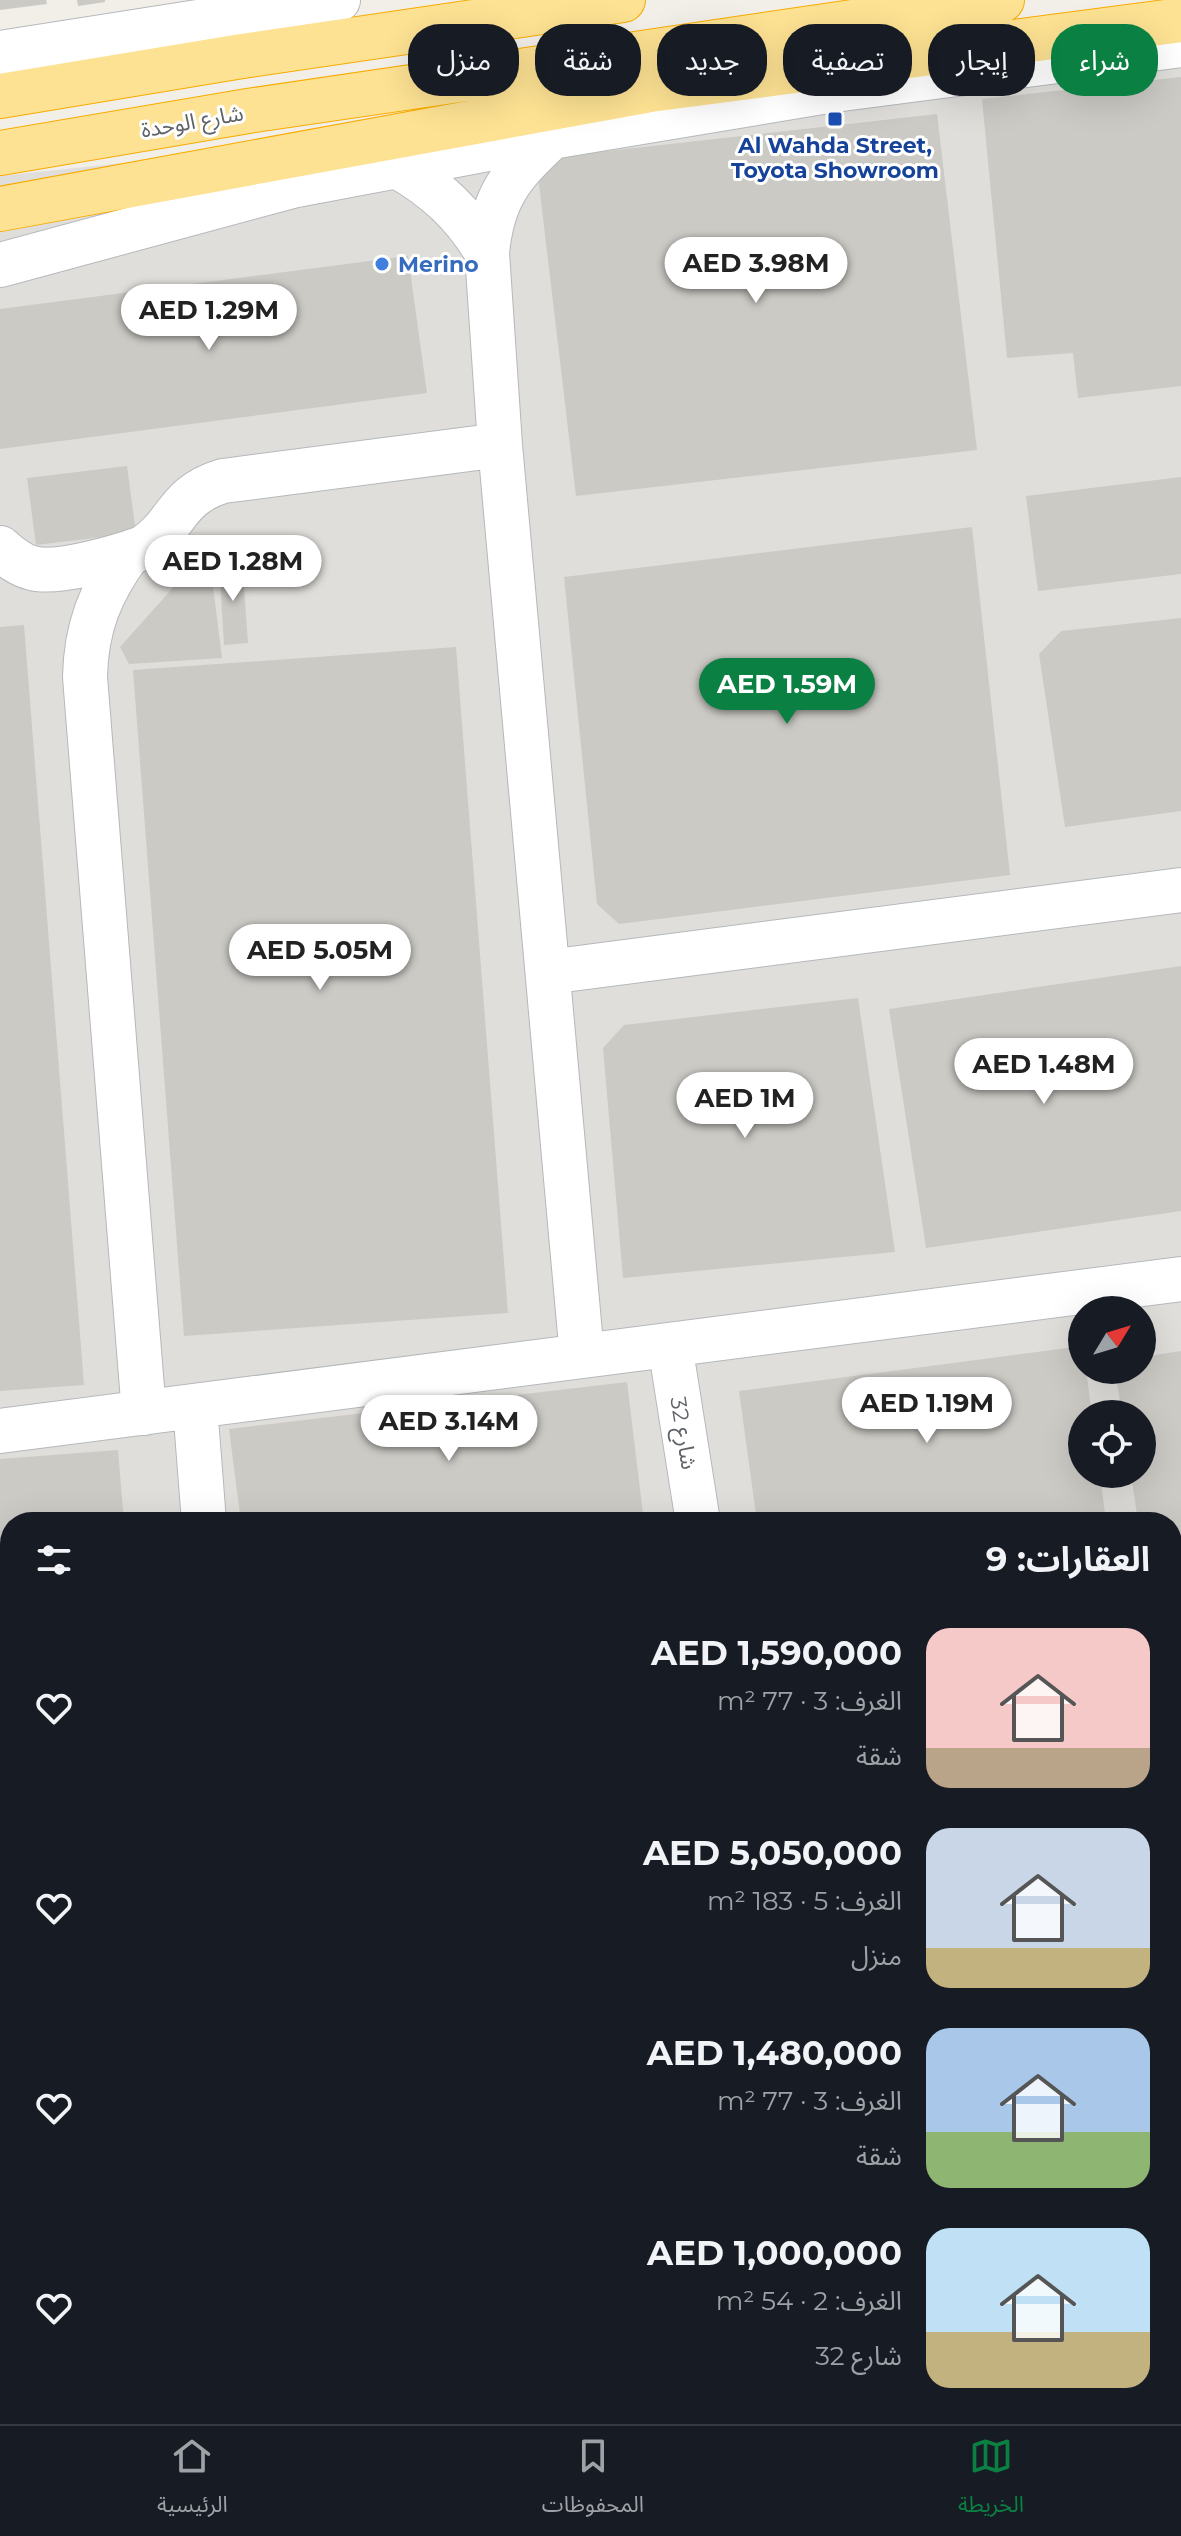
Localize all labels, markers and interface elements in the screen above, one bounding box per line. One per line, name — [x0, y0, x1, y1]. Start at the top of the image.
chip: منزل — [408, 24, 519, 96]
chip: شقة — [535, 24, 641, 96]
chip: جديد — [657, 24, 767, 96]
chip: تصفية — [783, 24, 912, 96]
chip: إيجار — [928, 24, 1035, 96]
chip: شراء — [1051, 24, 1158, 96]
street label: شارع الوحدة — [139, 99, 246, 147]
marker: Al Wahda Street, Toyota Showroom — [826, 110, 844, 128]
place label: Al Wahda Street, Toyota Showroom — [731, 132, 939, 184]
pin: AED 3.98M — [664, 237, 848, 305]
text: AED 3.98M — [683, 247, 829, 279]
place label: Merino — [398, 251, 479, 278]
marker: Merino — [373, 255, 391, 273]
pin: AED 1.29M — [117, 284, 301, 352]
text: AED 1.29M — [139, 294, 279, 326]
pin: AED 1.28M — [141, 535, 325, 603]
text: AED 1.28M — [163, 545, 303, 577]
pin: AED 1.59M — [695, 658, 879, 726]
text: AED 1.59M — [717, 668, 857, 700]
pin: AED 5.05M — [228, 924, 412, 992]
text: AED 5.05M — [247, 934, 393, 966]
pin: AED 1.48M — [952, 1038, 1136, 1106]
text: AED 1.48M — [972, 1048, 1116, 1080]
pin: AED 1M — [680, 1072, 810, 1140]
text: AED 1M — [694, 1082, 796, 1114]
north arrow — [1068, 1296, 1156, 1384]
map controls — [1068, 1296, 1156, 1488]
pin: AED 1.19M — [835, 1377, 1019, 1445]
text: AED 1.19M — [860, 1387, 994, 1419]
pin: AED 3.14M — [357, 1395, 541, 1463]
street label: شارع 32 — [661, 1395, 703, 1472]
button: locate — [1068, 1400, 1156, 1488]
text: AED 3.14M — [379, 1405, 519, 1437]
icon: filters — [32, 1538, 76, 1582]
text: العقارات: 9 — [986, 1538, 1150, 1580]
text: AED 1,590,000 — [651, 1632, 902, 1674]
icon: home — [990, 1660, 1086, 1756]
text: الغرف: 3 · 77 m² — [717, 1685, 902, 1717]
icon: heart — [32, 1686, 76, 1730]
text: شقة — [856, 1740, 902, 1772]
text: AED 5,050,000 — [643, 1832, 902, 1874]
icon: home — [990, 1860, 1086, 1956]
text: الغرف: 5 · 183 m² — [707, 1885, 902, 1917]
icon: heart — [32, 1886, 76, 1930]
text: منزل — [851, 1940, 902, 1972]
text: AED 1,480,000 — [647, 2032, 902, 2074]
icon: home — [990, 2060, 1086, 2156]
text: الغرف: 3 · 77 m² — [717, 2085, 902, 2117]
icon: heart — [32, 2086, 76, 2130]
text: شقة — [856, 2140, 902, 2172]
text: AED 1,000,000 — [647, 2232, 902, 2274]
icon: home — [990, 2260, 1086, 2356]
text: الغرف: 2 · 54 m² — [716, 2285, 902, 2317]
icon: heart — [32, 2286, 76, 2330]
text: شارع 32 — [815, 2340, 902, 2372]
tab: الرئيسية — [157, 2434, 228, 2528]
tab: المحفوظات — [542, 2434, 644, 2528]
tab: الخريطة — [958, 2434, 1024, 2528]

